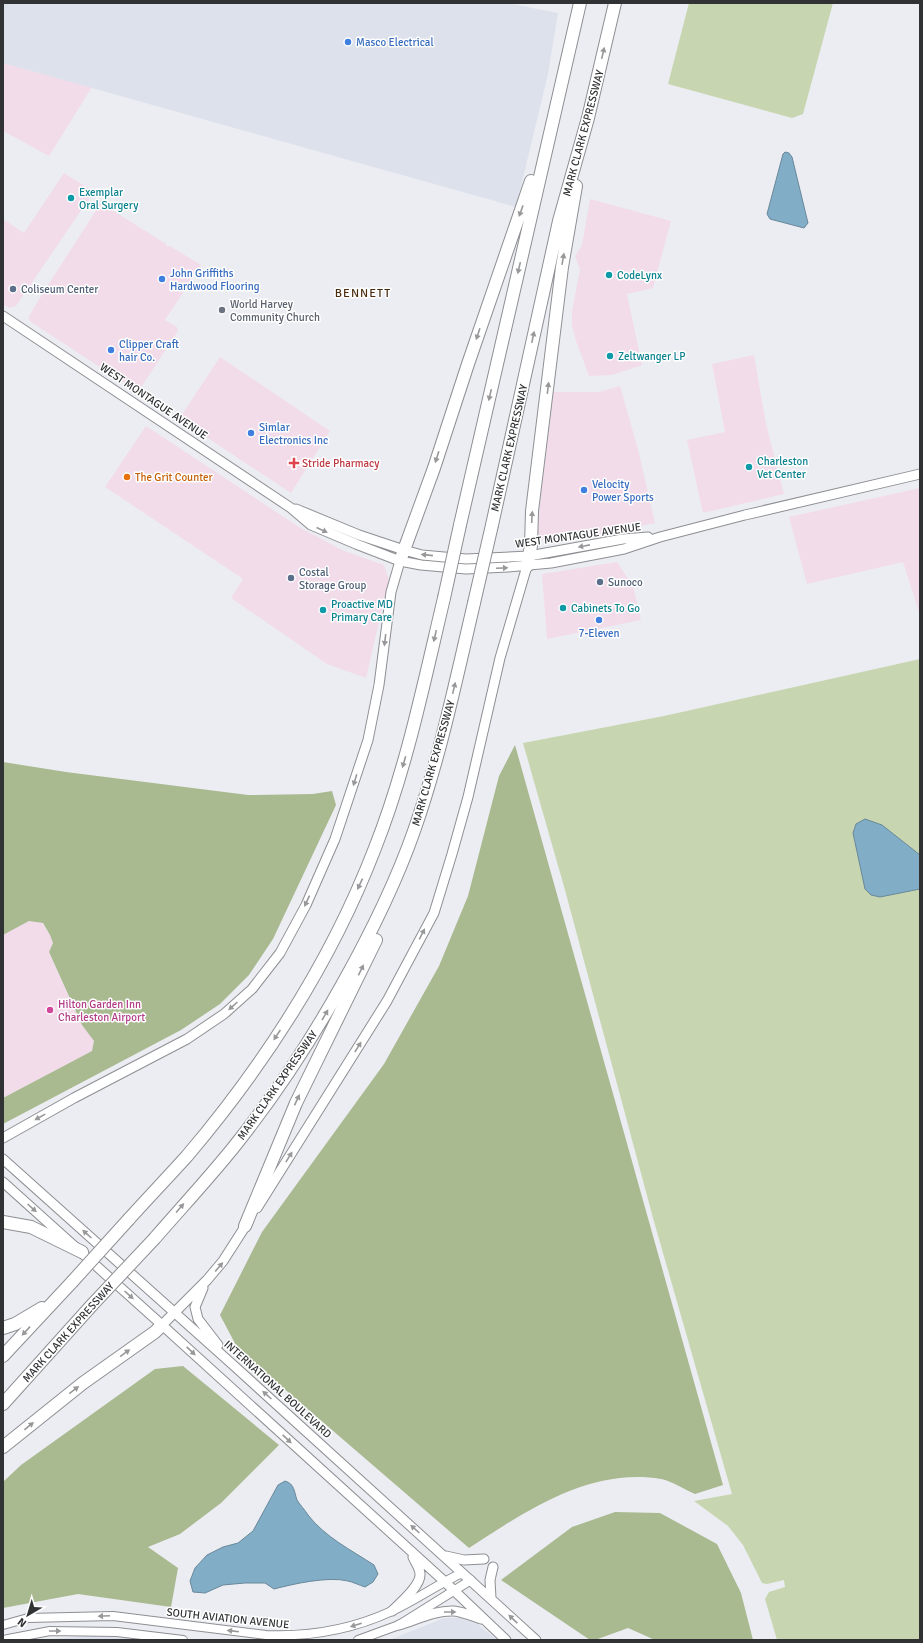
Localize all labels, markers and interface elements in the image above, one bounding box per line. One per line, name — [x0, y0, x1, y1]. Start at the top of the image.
place label: Masco Electrical — [356, 36, 434, 49]
marker: Masco Electrical — [343, 37, 353, 47]
one-way arrow — [600, 46, 606, 58]
street label: MARK CLARK EXPRESSWAY — [560, 68, 607, 198]
place label: Exemplar Oral Surgery — [79, 186, 139, 212]
marker: Exemplar Oral Surgery — [66, 193, 76, 203]
one-way arrow — [518, 206, 524, 218]
one-way arrow — [561, 253, 567, 265]
one-way arrow — [515, 262, 521, 275]
place label: John Griffiths Hardwood Flooring — [170, 267, 260, 293]
place label: CodeLynx — [617, 269, 662, 282]
marker: CodeLynx — [604, 270, 614, 280]
marker: John Griffiths Hardwood Flooring — [157, 274, 167, 284]
place label: Coliseum Center — [21, 283, 98, 296]
marker: Coliseum Center — [8, 284, 18, 294]
district label: BENNETT — [335, 286, 391, 301]
place label: World Harvey Community Church — [230, 298, 320, 324]
marker: World Harvey Community Church — [217, 305, 227, 315]
one-way arrow — [475, 328, 481, 340]
one-way arrow — [531, 331, 537, 343]
place label: Clipper Craft hair Co. — [119, 338, 179, 364]
marker: Clipper Craft hair Co. — [106, 345, 116, 355]
place label: Zeltwanger LP — [618, 350, 685, 363]
marker: Zeltwanger LP — [605, 351, 615, 361]
street label: WEST MONTAGUE AVENUE — [97, 361, 210, 442]
one-way arrow — [545, 382, 551, 394]
street label: MARK CLARK EXPRESSWAY — [489, 383, 531, 513]
one-way arrow — [486, 389, 492, 401]
place label: Simlar Electronics Inc — [259, 421, 328, 447]
marker: Simlar Electronics Inc — [246, 428, 256, 438]
one-way arrow — [434, 451, 440, 463]
place label: Charleston Vet Center — [757, 455, 808, 481]
place label: Stride Pharmacy — [302, 457, 380, 470]
marker: Stride Pharmacy — [289, 458, 299, 468]
marker: Charleston Vet Center — [744, 462, 754, 472]
place label: The Grit Counter — [135, 471, 212, 484]
marker: The Grit Counter — [122, 472, 132, 482]
place label: Velocity Power Sports — [592, 478, 654, 504]
marker: Velocity Power Sports — [579, 485, 589, 495]
one-way arrow — [529, 511, 536, 523]
street label: WEST MONTAGUE AVENUE — [514, 520, 642, 551]
one-way arrow — [317, 527, 328, 533]
one-way arrow — [578, 544, 590, 550]
one-way arrow — [421, 552, 434, 558]
one-way arrow — [496, 564, 508, 571]
place label: Costal Storage Group — [299, 566, 366, 592]
marker: Costal Storage Group — [286, 573, 296, 583]
place label: Sunoco — [608, 576, 643, 589]
marker: Sunoco — [595, 577, 605, 587]
place label: Proactive MD Primary Care — [331, 598, 393, 624]
place label: Cabinets To Go — [571, 602, 640, 615]
marker: Cabinets To Go — [558, 603, 568, 613]
marker: Proactive MD Primary Care — [318, 605, 328, 615]
marker: 7-Eleven — [594, 615, 604, 625]
place label: 7-Eleven — [579, 627, 619, 640]
one-way arrow — [432, 630, 438, 642]
one-way arrow — [382, 634, 388, 646]
one-way arrow — [452, 681, 458, 694]
street label: MARK CLARK EXPRESSWAY — [409, 698, 458, 828]
one-way arrow — [401, 756, 407, 768]
one-way arrow — [352, 775, 358, 787]
one-way arrow — [357, 879, 363, 890]
one-way arrow — [304, 895, 310, 907]
one-way arrow — [419, 929, 426, 940]
one-way arrow — [358, 965, 364, 976]
place label: Hilton Garden Inn Charleston Airport — [58, 998, 145, 1024]
one-way arrow — [228, 1001, 237, 1010]
marker: Hilton Garden Inn Charleston Airport — [45, 1005, 55, 1015]
one-way arrow — [321, 1009, 328, 1021]
street label: MARK CLARK EXPRESSWAY — [235, 1028, 320, 1142]
one-way arrow — [274, 1029, 281, 1041]
one-way arrow — [354, 1042, 362, 1052]
one-way arrow — [294, 1094, 300, 1105]
one-way arrow — [34, 1114, 46, 1121]
one-way arrow — [285, 1151, 292, 1163]
one-way arrow — [27, 1203, 37, 1212]
one-way arrow — [175, 1204, 184, 1213]
one-way arrow — [82, 1229, 92, 1238]
one-way arrow — [214, 1261, 223, 1272]
street label: MARK CLARK EXPRESSWAY — [20, 1279, 117, 1385]
one-way arrow — [124, 1290, 134, 1299]
one-way arrow — [22, 1327, 31, 1336]
street label: INTERNATIONAL BOULEVARD — [221, 1338, 334, 1441]
one-way arrow — [186, 1346, 196, 1356]
one-way arrow — [120, 1349, 131, 1357]
one-way arrow — [69, 1386, 80, 1395]
one-way arrow — [262, 1390, 272, 1400]
one-way arrow — [23, 1421, 34, 1430]
one-way arrow — [282, 1434, 292, 1444]
one-way arrow — [410, 1525, 421, 1534]
north arrow — [8, 1595, 48, 1635]
street label: SOUTH AVIATION AVENUE — [166, 1606, 290, 1631]
one-way arrow — [444, 1609, 457, 1615]
one-way arrow — [98, 1613, 110, 1620]
one-way arrow — [508, 1614, 518, 1624]
text: N — [15, 1615, 29, 1630]
one-way arrow — [350, 1622, 362, 1628]
one-way arrow — [49, 1628, 62, 1634]
one-way arrow — [227, 1628, 239, 1634]

